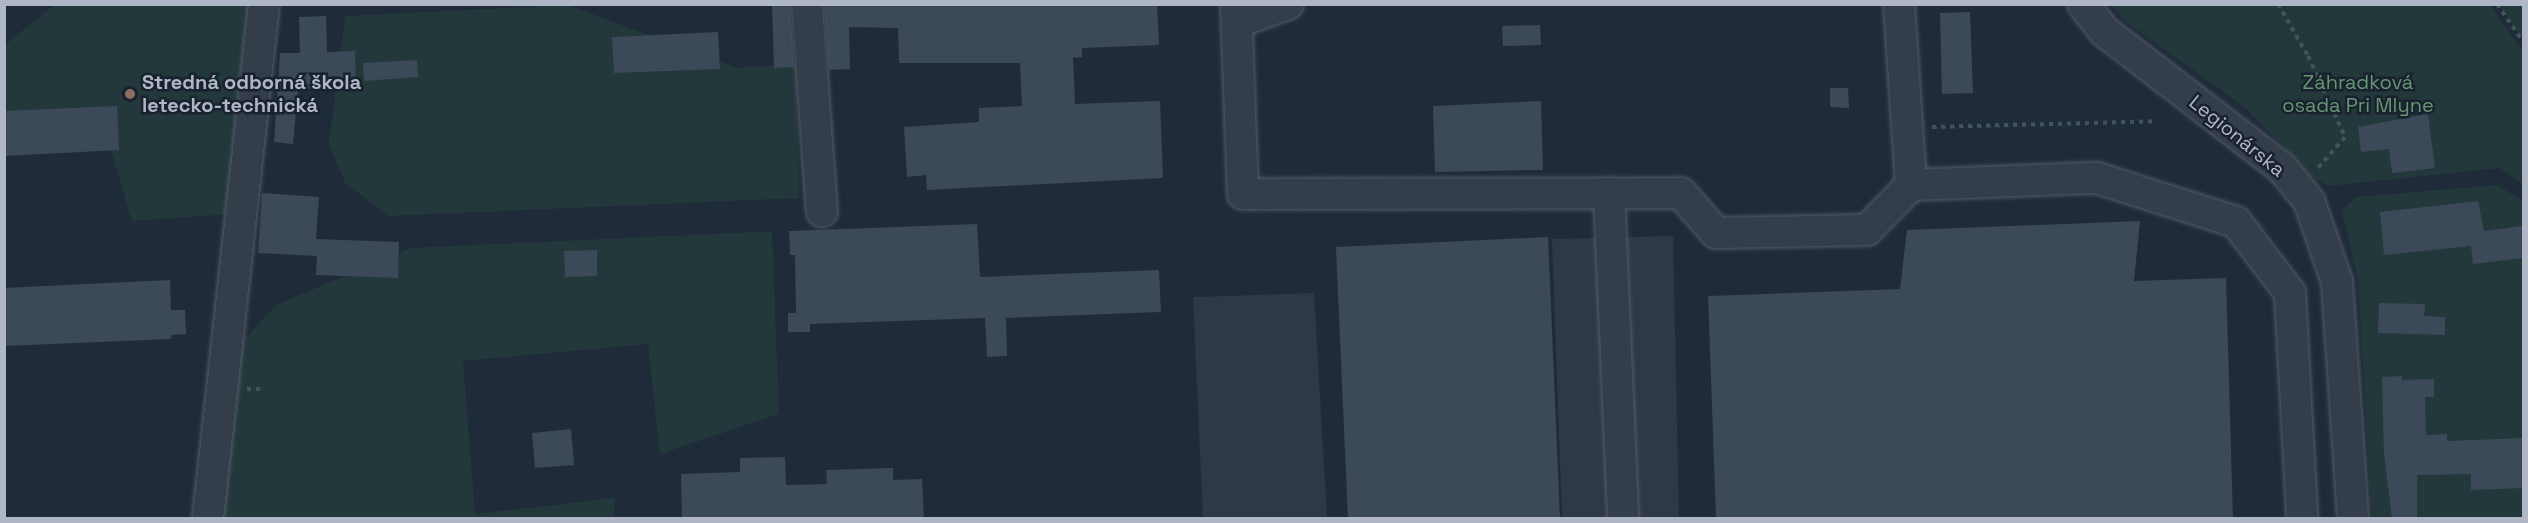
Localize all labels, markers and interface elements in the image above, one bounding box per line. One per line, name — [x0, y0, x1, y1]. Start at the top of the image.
place label: Stredná odborná škola letecko-technická — [142, 70, 361, 117]
park label: Záhradková osada Pri Mlyne — [2282, 70, 2434, 117]
marker: Stredná odborná škola letecko-technická — [123, 87, 137, 101]
street label: Legionárska — [2184, 90, 2290, 182]

